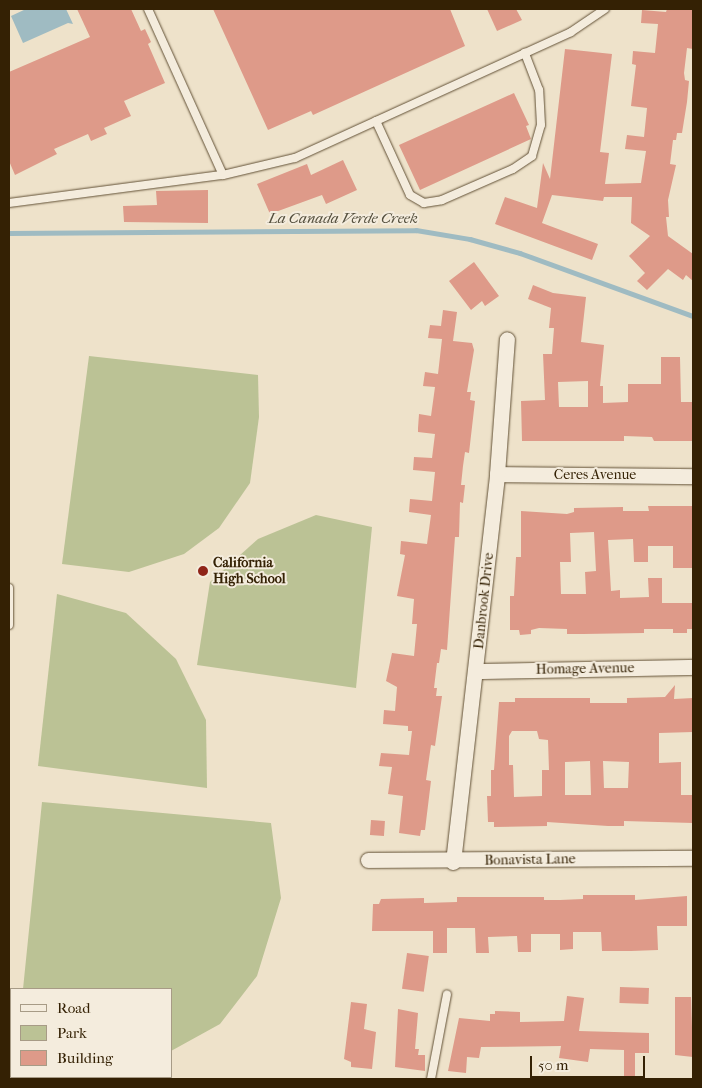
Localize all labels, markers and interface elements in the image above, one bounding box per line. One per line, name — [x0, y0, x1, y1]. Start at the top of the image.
water label: La Canada Verde Creek — [268, 210, 418, 228]
street label: Ceres Avenue — [554, 467, 636, 483]
street label: Danbrook Drive — [471, 552, 497, 650]
place label: California High School — [213, 555, 286, 588]
marker: California High School — [197, 565, 209, 577]
street label: Homage Avenue — [536, 660, 634, 678]
street label: Bonavista Lane — [484, 851, 576, 869]
legend — [10, 988, 172, 1078]
text: Road — [57, 999, 90, 1017]
text: Park — [57, 1024, 87, 1042]
scale bar — [532, 1046, 647, 1078]
text: Building — [57, 1049, 113, 1067]
text: 50 m — [538, 1056, 568, 1074]

